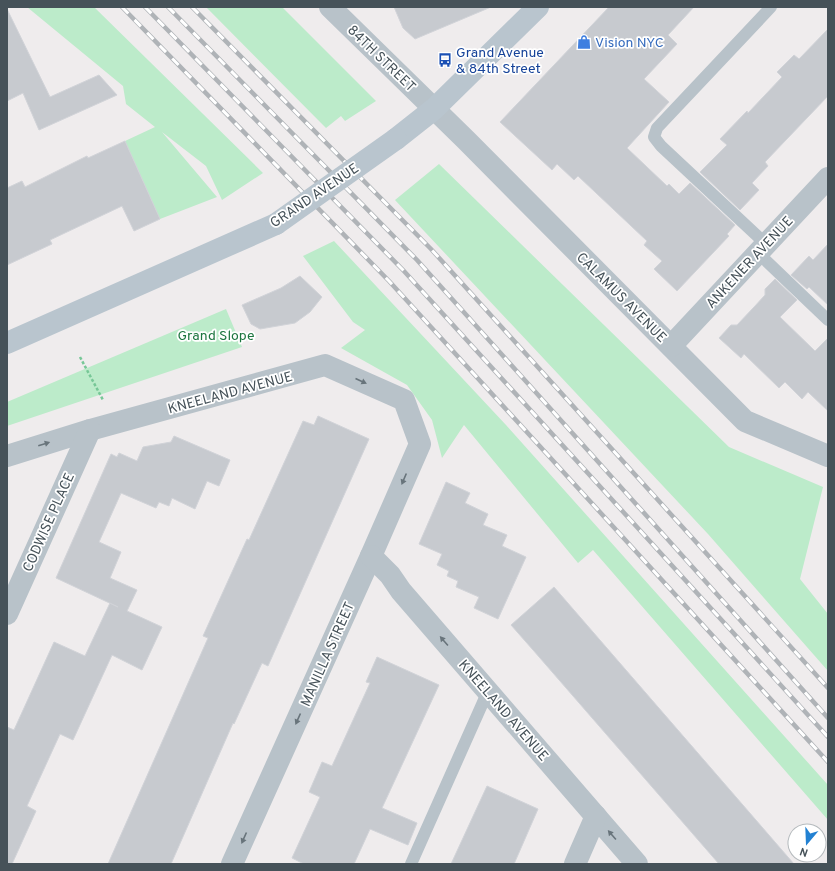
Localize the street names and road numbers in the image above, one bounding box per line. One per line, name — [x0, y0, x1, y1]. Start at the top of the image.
street label: 84TH STREET — [343, 22, 419, 96]
street label: GRAND AVENUE — [267, 160, 362, 232]
street label: ANKENER AVENUE — [703, 213, 797, 313]
street label: CALAMUS AVENUE — [572, 249, 670, 347]
street label: KNEELAND AVENUE — [166, 369, 295, 418]
street label: CODWISE PLACE — [20, 470, 79, 575]
street label: MANILLA STREET — [298, 600, 359, 709]
street label: KNEELAND AVENUE — [454, 657, 551, 765]

